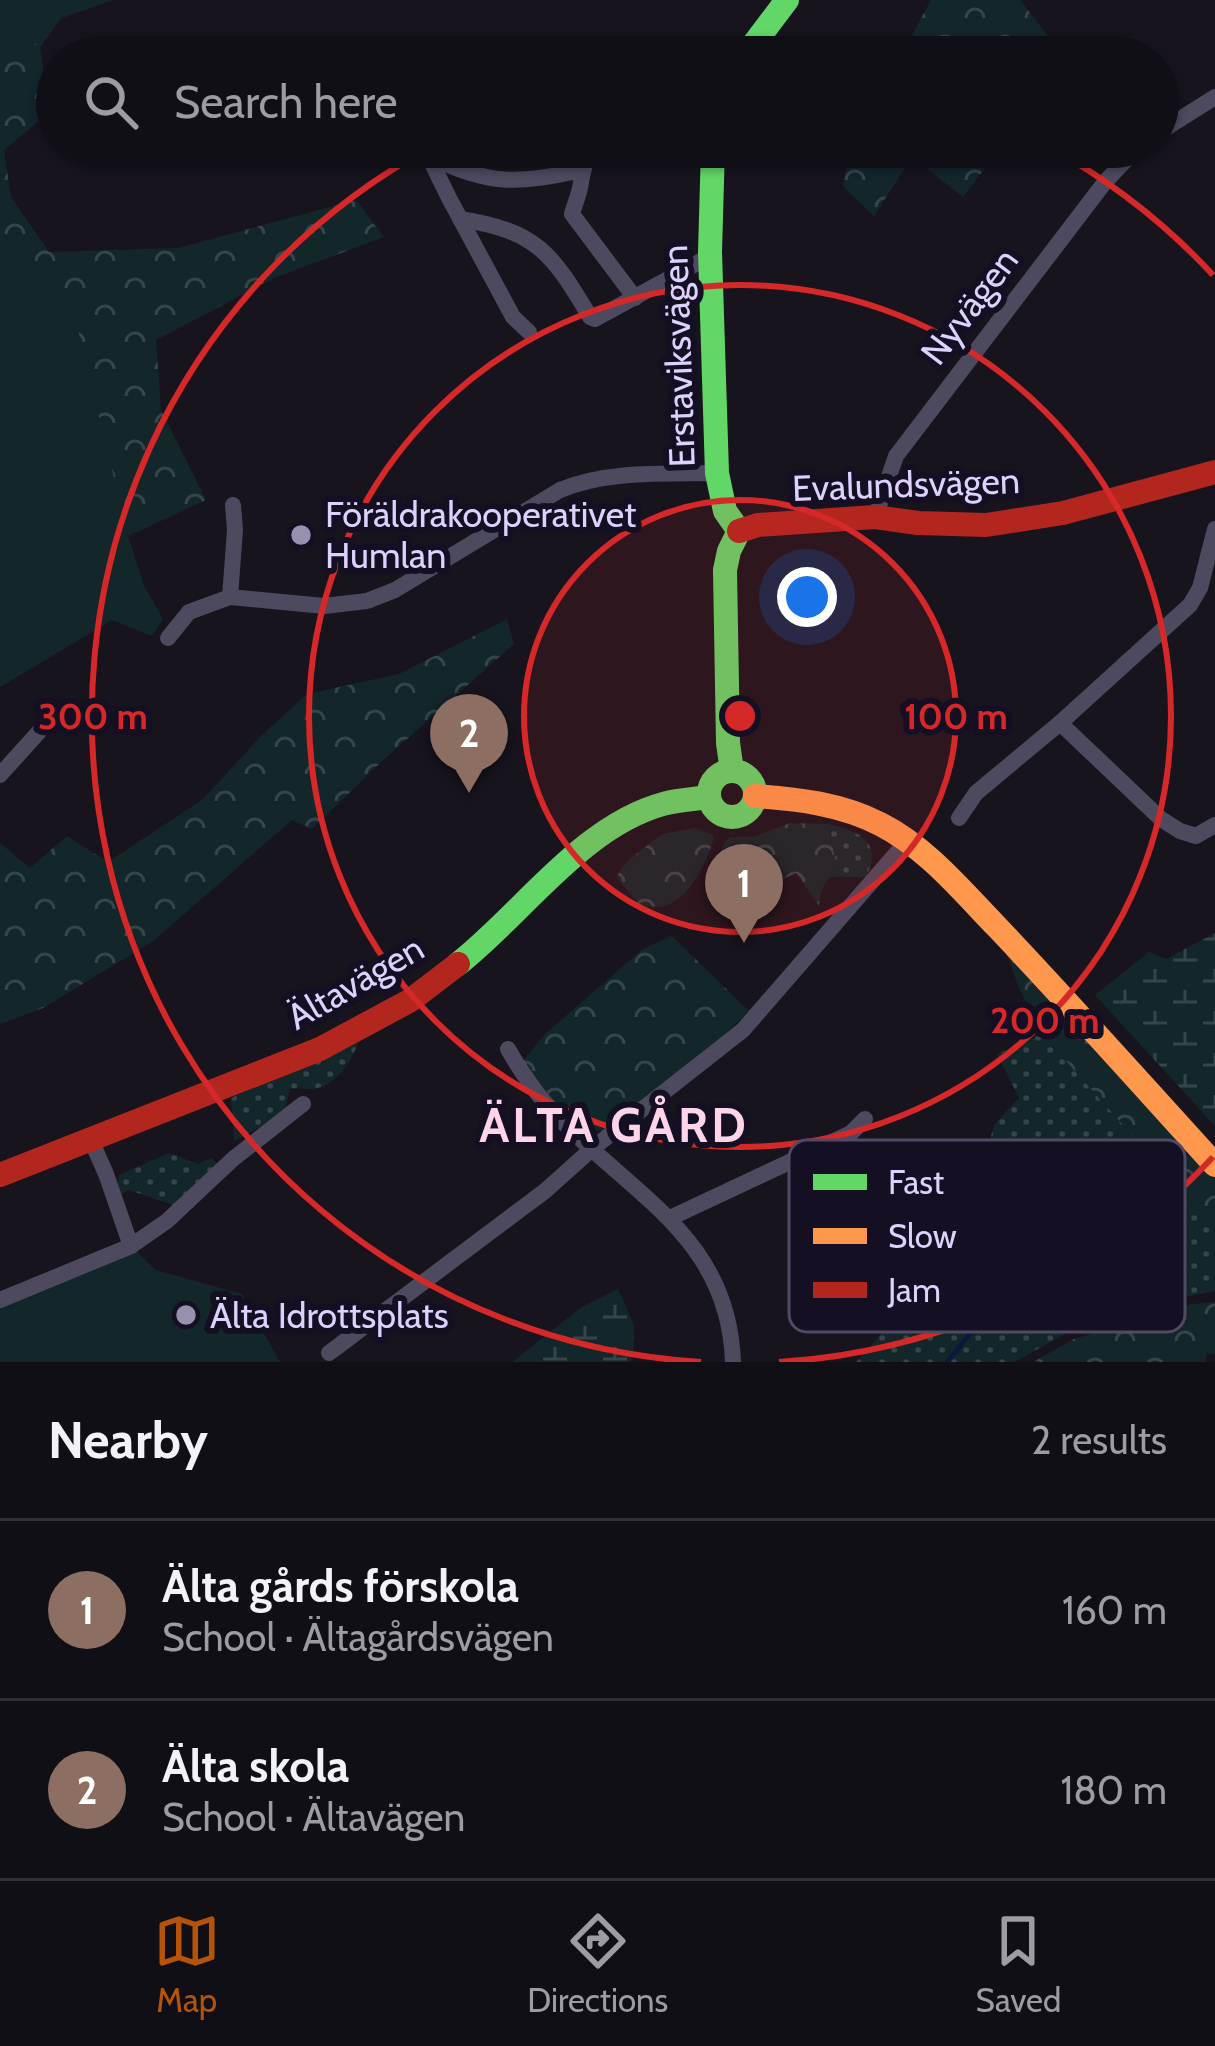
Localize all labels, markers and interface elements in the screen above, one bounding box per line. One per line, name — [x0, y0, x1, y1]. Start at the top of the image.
search box — [36, 36, 1179, 168]
icon: search — [78, 69, 144, 135]
text: Search here — [174, 75, 398, 129]
street label: Nyvägen — [911, 239, 1027, 373]
street label: Erstaviksvägen — [652, 244, 704, 468]
street label: Evalundsvägen — [791, 458, 1021, 510]
place label: Föräldrakooperativet Humlan — [325, 492, 636, 577]
marker: Föräldrakooperativet Humlan — [288, 522, 314, 548]
your location — [777, 567, 837, 627]
text: 300 m — [38, 694, 148, 738]
pin: 2 — [430, 694, 508, 793]
text: 100 m — [904, 694, 1008, 738]
centre of rings — [719, 695, 761, 737]
pin: 1 — [705, 844, 783, 943]
street label: Ältavägen — [279, 925, 431, 1039]
text: 200 m — [990, 998, 1100, 1042]
district label: ÄLTA GÅRD — [479, 1095, 749, 1154]
legend — [789, 1140, 1185, 1332]
text: Fast — [888, 1162, 944, 1202]
text: Slow — [888, 1216, 957, 1256]
text: Jam — [887, 1270, 941, 1310]
place label: Älta Idrottsplats — [210, 1293, 449, 1337]
marker: Älta Idrottsplats — [173, 1302, 199, 1328]
text: Nearby — [48, 1409, 208, 1471]
text: 2 results — [1031, 1416, 1167, 1464]
text: Älta gårds förskola — [162, 1559, 519, 1613]
text: 1 — [80, 1586, 94, 1634]
text: 160 m — [1062, 1586, 1167, 1634]
text: School · Ältagårdsvägen — [162, 1613, 554, 1661]
text: Älta skola — [162, 1739, 349, 1793]
text: 2 — [77, 1766, 97, 1814]
text: 180 m — [1060, 1766, 1167, 1814]
text: School · Ältavägen — [162, 1793, 465, 1841]
tab: Map — [154, 1908, 220, 2020]
tab: Directions — [527, 1908, 668, 2020]
tab: Saved — [976, 1908, 1061, 2020]

